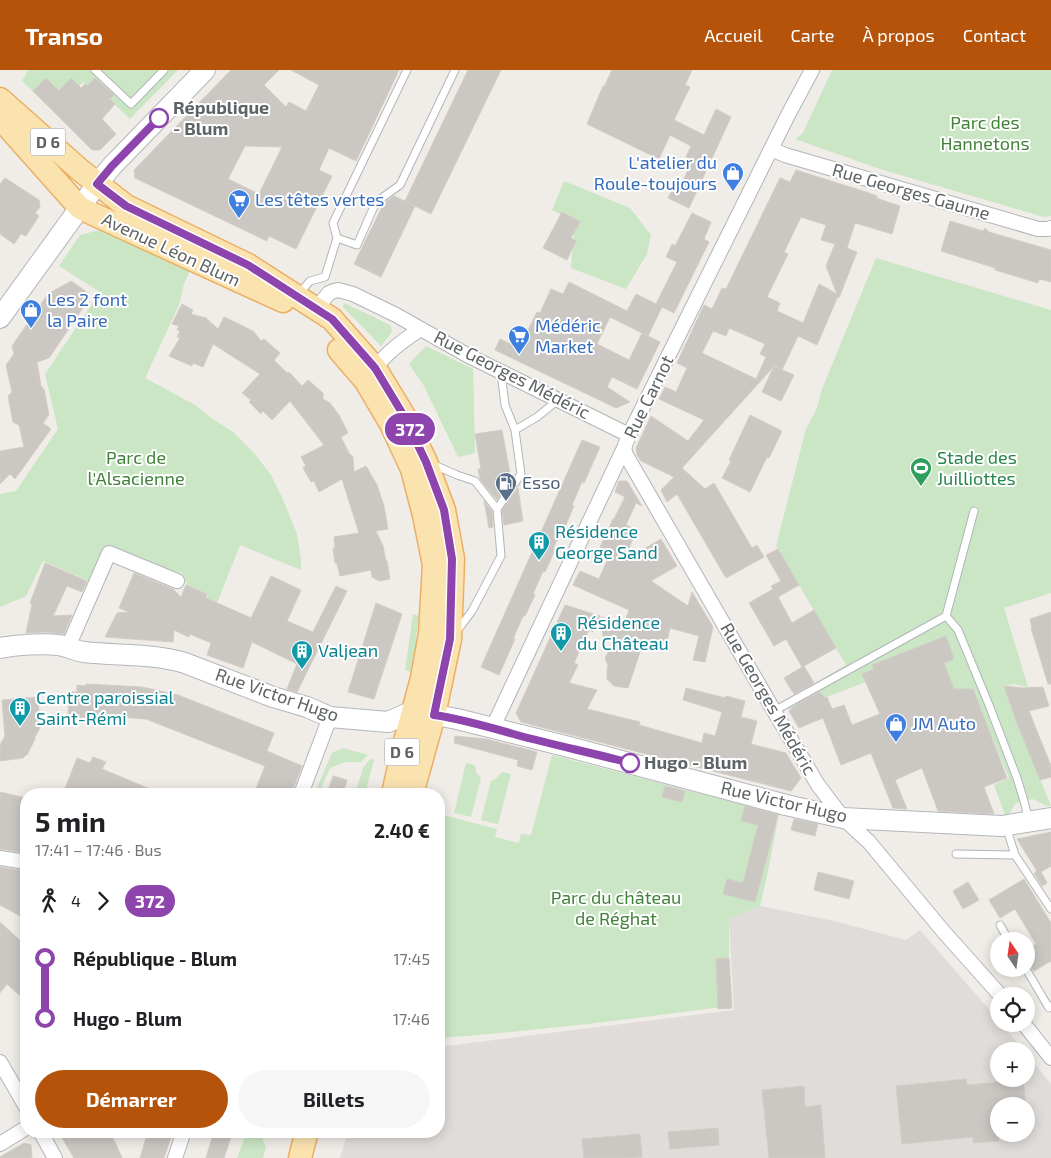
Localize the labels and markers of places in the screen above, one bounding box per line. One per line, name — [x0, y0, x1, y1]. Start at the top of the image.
place label: République - Blum — [173, 96, 269, 139]
marker: République - Blum — [149, 108, 169, 128]
place label: L'atelier du Roule-toujours — [594, 151, 717, 194]
shop icon: L'atelier du Roule-toujours — [721, 161, 745, 192]
supermarket icon: Les têtes vertes — [227, 188, 251, 219]
place label: Les têtes vertes — [255, 188, 385, 210]
place label: Les 2 font la Paire — [47, 288, 127, 331]
shop icon: Les 2 font la Paire — [19, 298, 43, 329]
place label: Médéric Market — [535, 314, 601, 357]
supermarket icon: Médéric Market — [507, 324, 531, 355]
place label: Stade des Juilliottes — [937, 446, 1017, 489]
sports icon: Stade des Juilliottes — [909, 456, 933, 487]
fuel station icon: Esso — [494, 471, 518, 502]
place label: Esso — [522, 471, 561, 493]
place label: Résidence George Sand — [555, 520, 658, 563]
building icon: Résidence George Sand — [527, 530, 551, 561]
place label: Résidence du Château — [577, 611, 669, 654]
building icon: Résidence du Château — [549, 621, 573, 652]
building icon: Valjean — [290, 639, 314, 670]
place label: Valjean — [318, 639, 378, 661]
place label: Centre paroissial Saint-Rémi — [36, 686, 175, 729]
building icon: Centre paroissial Saint-Rémi — [8, 696, 32, 727]
shop icon: JM Auto — [884, 712, 908, 743]
place label: JM Auto — [912, 712, 976, 734]
place label: Hugo - Blum — [644, 751, 747, 773]
marker: Hugo - Blum — [620, 753, 640, 773]

